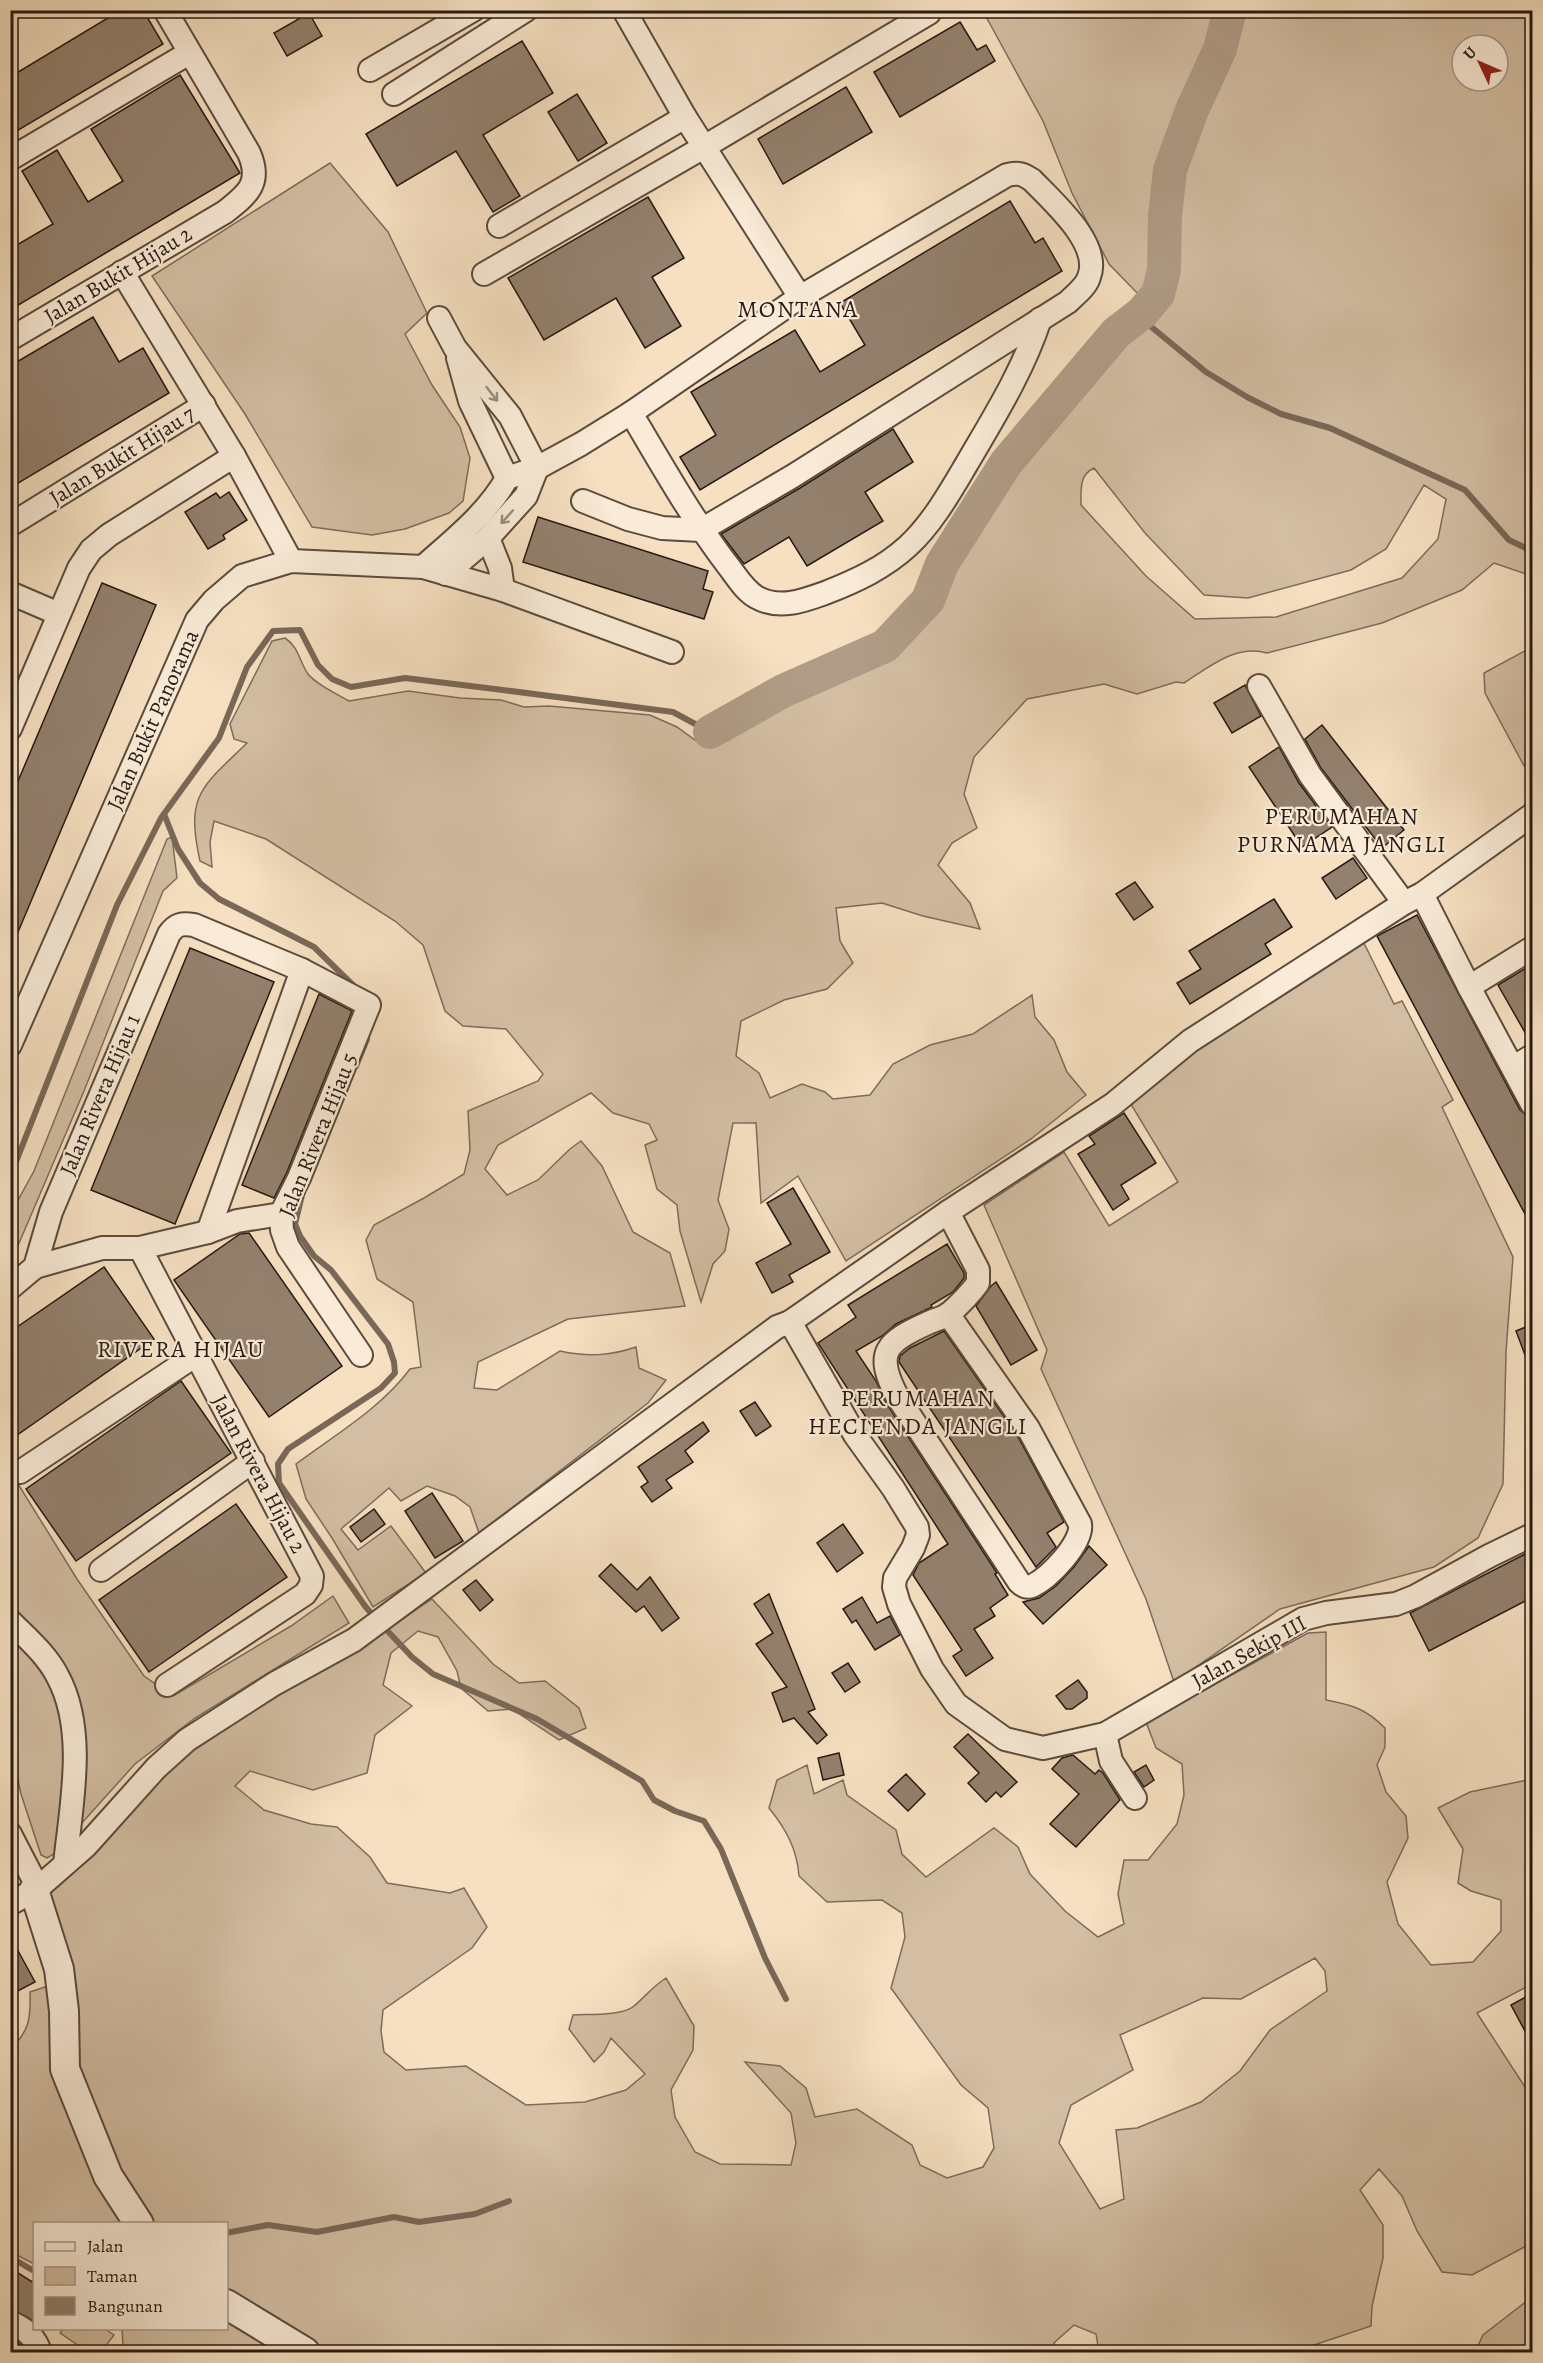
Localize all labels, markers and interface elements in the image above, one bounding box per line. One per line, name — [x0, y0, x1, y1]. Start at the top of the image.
north arrow — [1450, 33, 1510, 93]
text: U — [1458, 42, 1482, 65]
street label: Jalan Bukit Hijau 2 — [38, 219, 198, 331]
district label: MONTANA — [737, 293, 859, 325]
one-way arrow — [486, 386, 499, 402]
street label: Jalan Bukit Hijau 7 — [43, 399, 201, 513]
one-way arrow — [500, 509, 514, 524]
street label: Jalan Bukit Panorama — [100, 624, 207, 815]
district label: PERUMAHAN PURNAMA JANGLI — [1237, 800, 1447, 860]
street label: Jalan Rivera Hijau 1 — [52, 1010, 148, 1180]
street label: Jalan Rivera Hijau 5 — [271, 1049, 365, 1221]
district label: RIVERA HIJAU — [97, 1333, 265, 1365]
district label: PERUMAHAN HECIENDA JANGLI — [808, 1382, 1028, 1442]
street label: Jalan Rivera Hijau 2 — [205, 1390, 313, 1558]
street label: Jalan Sekip III — [1186, 1608, 1312, 1696]
legend — [33, 2222, 228, 2330]
text: Jalan — [87, 2234, 124, 2258]
text: Taman — [87, 2264, 138, 2288]
text: Bangunan — [87, 2294, 163, 2318]

